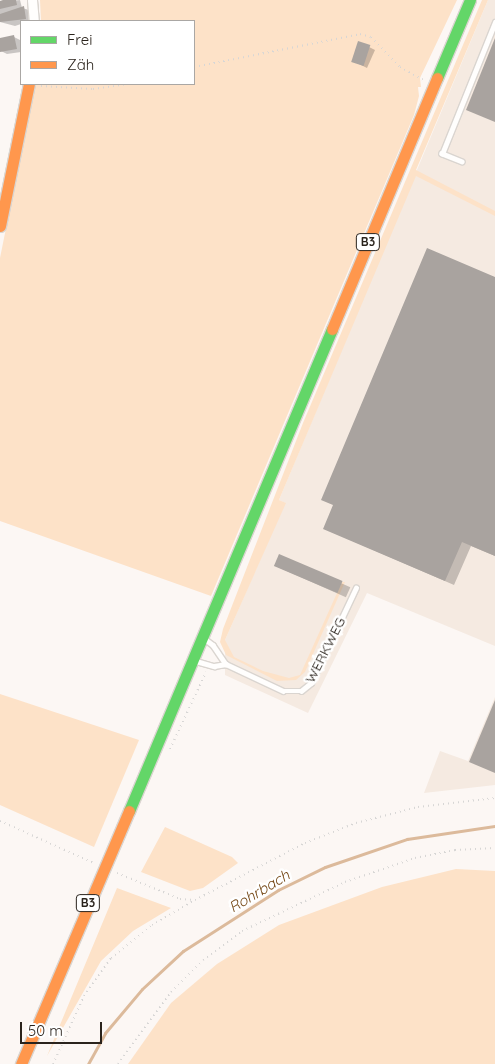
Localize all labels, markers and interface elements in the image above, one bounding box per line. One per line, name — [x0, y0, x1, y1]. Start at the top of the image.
legend — [20, 20, 195, 85]
text: Frei — [67, 30, 93, 49]
text: Zäh — [67, 55, 94, 74]
road number: B3 — [356, 232, 380, 252]
street label: WERKWEG — [301, 614, 349, 686]
water label: Rohrbach — [225, 866, 293, 916]
road number: B3 — [76, 894, 100, 912]
scale bar — [22, 1012, 105, 1044]
text: 50 m — [28, 1021, 63, 1040]

